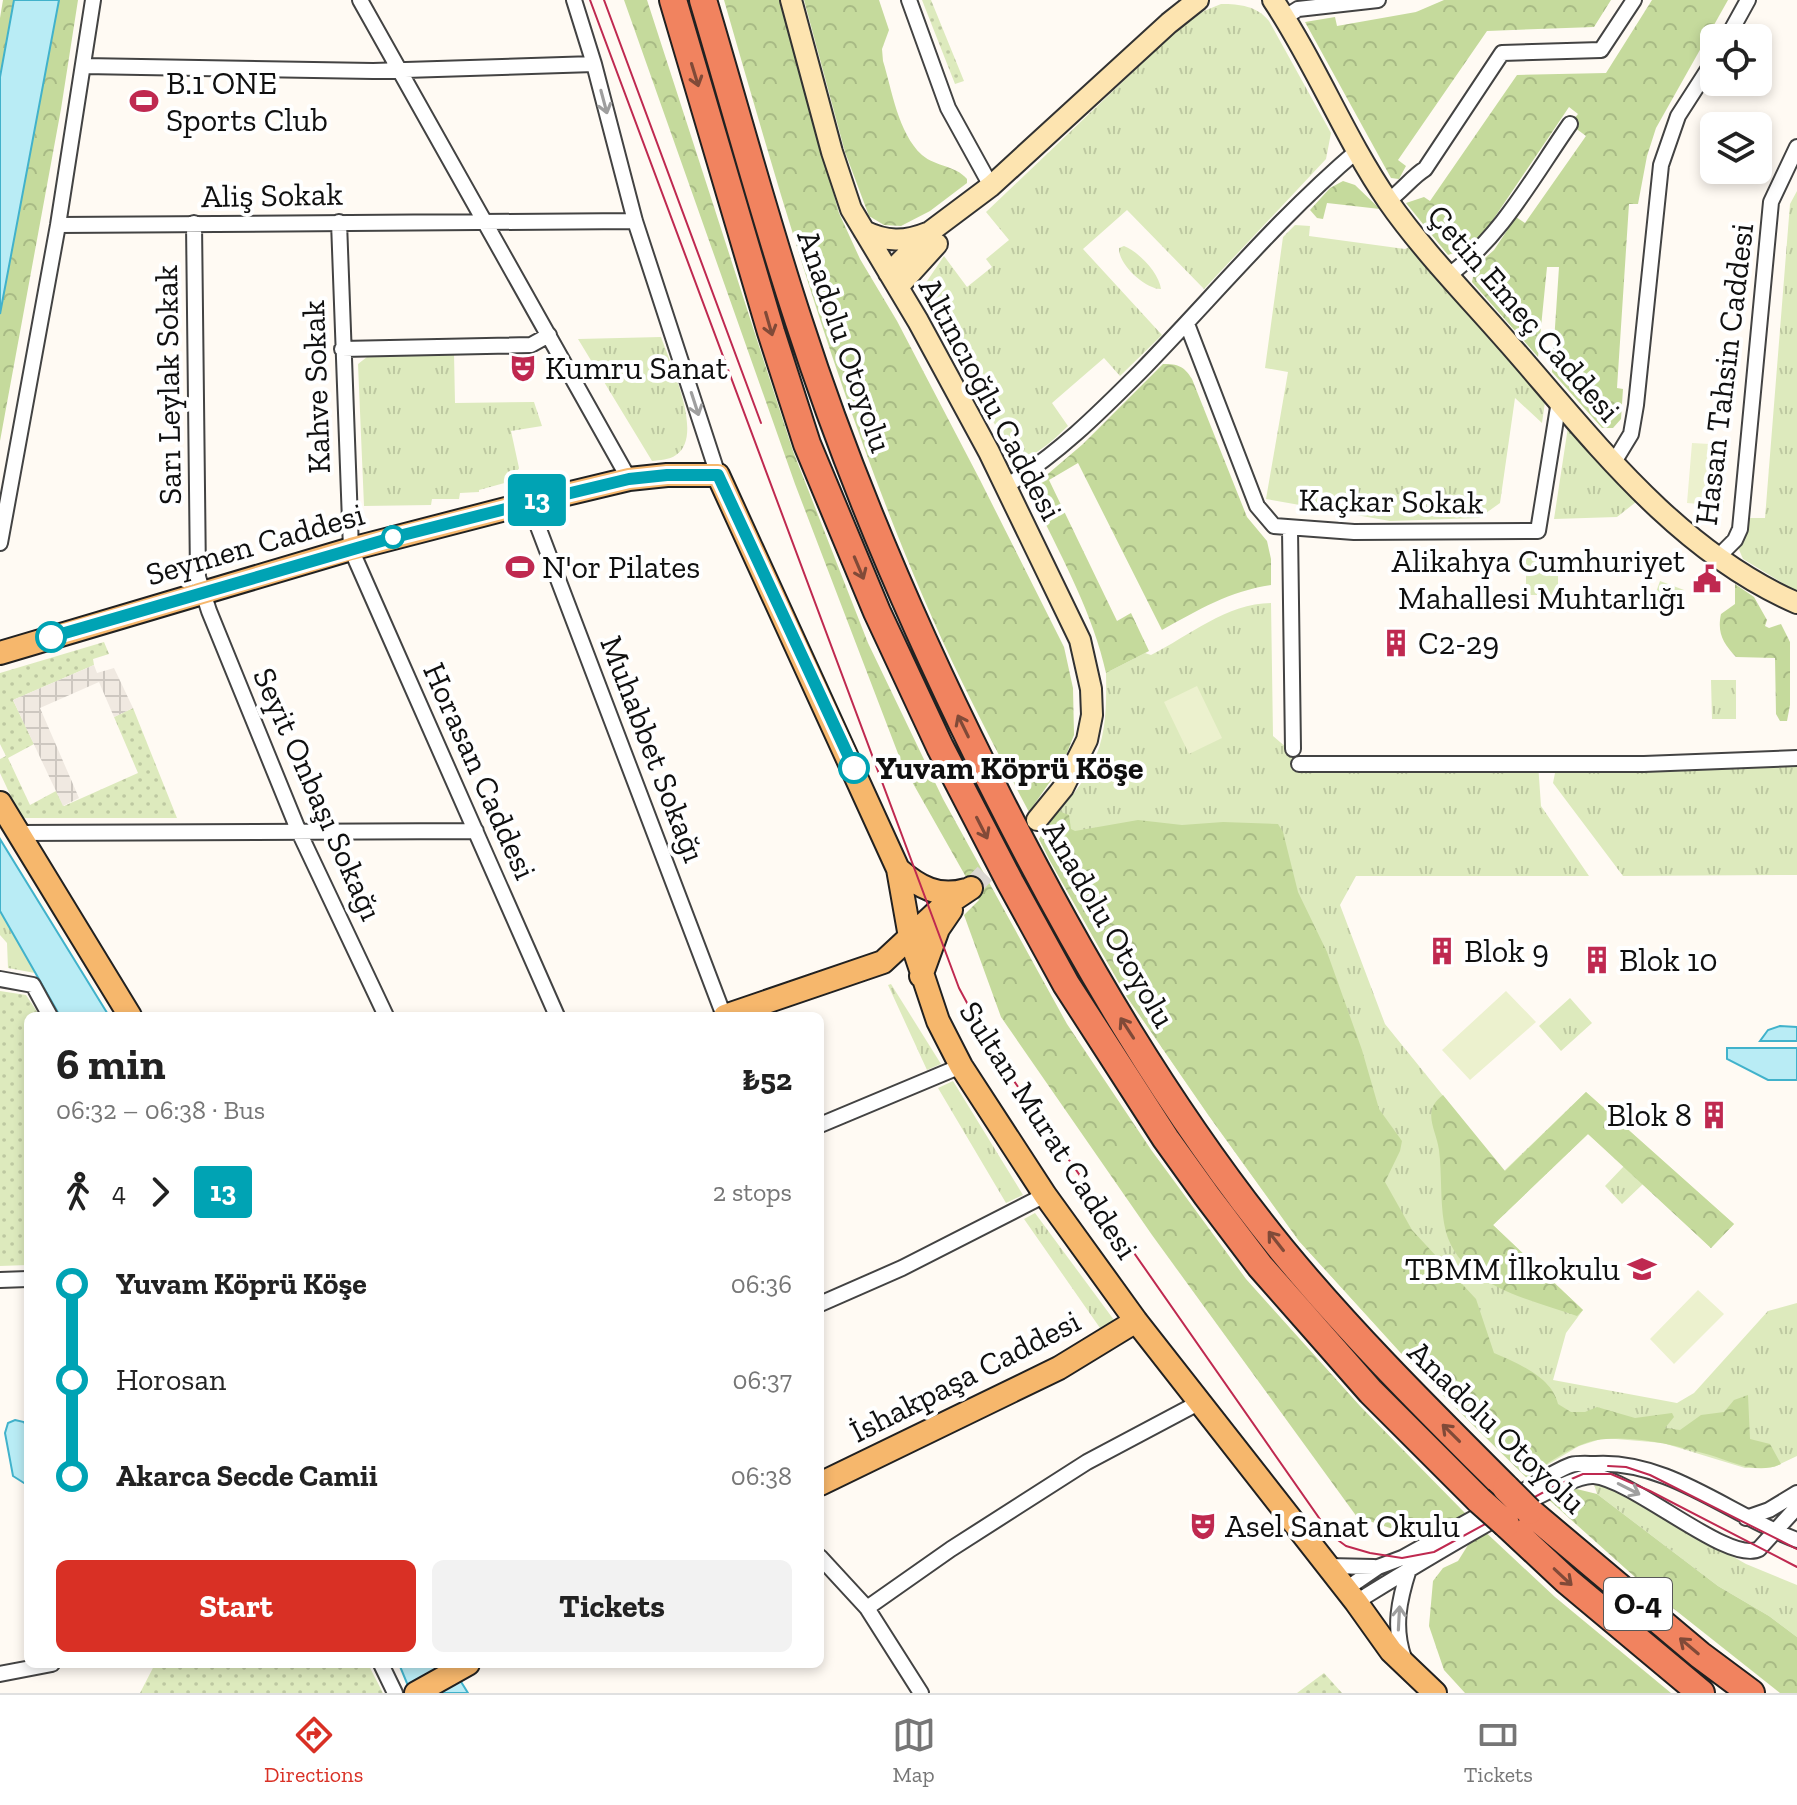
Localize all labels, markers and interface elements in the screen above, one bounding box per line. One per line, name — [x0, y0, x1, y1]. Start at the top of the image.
map controls — [1700, 24, 1772, 184]
button: locate — [1700, 24, 1772, 96]
one-way arrow — [688, 61, 703, 87]
place label: B.1 ONE Sports Club — [166, 64, 328, 139]
sports icon: B.1 ONE Sports Club — [129, 86, 159, 116]
one-way arrow — [597, 88, 612, 114]
button: layers — [1700, 112, 1772, 184]
street label: Aliş Sokak — [201, 175, 344, 215]
street label: Çetin Emeç Caddesi — [1419, 197, 1629, 429]
street label: Hasan Tahsin Caddesi — [1687, 221, 1761, 527]
street label: Anadolu Otoyolu — [789, 225, 901, 457]
street label: Sarı Leylak Sokak — [147, 264, 189, 505]
street label: Altıncıoğlu Caddesi — [911, 271, 1071, 527]
street label: Kahve Sokak — [294, 299, 338, 474]
one-way arrow — [763, 311, 777, 336]
place label: Kumru Sanat — [545, 349, 728, 387]
theatre icon: Kumru Sanat — [508, 353, 538, 383]
one-way arrow — [689, 391, 703, 416]
line badge: 13 — [501, 474, 573, 526]
street label: Kaçkar Sokak — [1298, 480, 1484, 522]
text: 13 — [524, 483, 550, 516]
street label: Seymen Caddesi — [141, 495, 369, 593]
unlabelled marker — [382, 526, 404, 548]
place label: Alikahya Cumhuriyet Mahallesi Muhtarlığı — [1391, 542, 1685, 617]
place label: N'or Pilates — [542, 548, 700, 586]
sports icon: N'or Pilates — [505, 552, 535, 582]
one-way arrow — [853, 555, 867, 580]
public building icon: Alikahya Cumhuriyet Mahallesi Muhtarlığı — [1692, 564, 1722, 594]
unlabelled marker — [36, 622, 66, 652]
place label: C2-29 — [1418, 624, 1499, 662]
building icon: C2-29 — [1381, 628, 1411, 658]
street label: Muhabbet Sokağı — [592, 630, 714, 868]
street label: Horasan Caddesi — [415, 657, 545, 885]
street label: Seyit Onbaşı Sokağı — [245, 662, 391, 926]
one-way arrow — [954, 714, 970, 738]
place label: Yuvam Köprü Köşe — [876, 749, 1143, 787]
marker: Yuvam Köprü Köşe — [839, 753, 869, 783]
street label: Anadolu Otoyolu — [1034, 814, 1184, 1034]
one-way arrow — [975, 816, 990, 839]
place label: Blok 9 — [1464, 932, 1549, 970]
building icon: Blok 9 — [1427, 936, 1457, 966]
place label: Blok 10 — [1619, 941, 1718, 979]
building icon: Blok 10 — [1582, 945, 1612, 975]
street label: Sultan Murat Caddesi — [952, 994, 1146, 1266]
one-way arrow — [1118, 1017, 1134, 1040]
text: 6 min — [56, 1037, 166, 1090]
text: ₺52 — [742, 1062, 792, 1098]
text: 06:32 – 06:38 · Bus — [56, 1094, 265, 1126]
place label: Blok 8 — [1607, 1096, 1692, 1134]
building icon: Blok 8 — [1699, 1100, 1729, 1130]
icon: walk — [56, 1170, 100, 1214]
icon: forward — [138, 1170, 182, 1214]
text: 13 — [210, 1175, 236, 1208]
text: 4 — [112, 1176, 126, 1208]
text: 2 stops — [713, 1176, 792, 1208]
one-way arrow — [1267, 1231, 1284, 1252]
place label: TBMM İlkokulu — [1405, 1250, 1620, 1288]
school or university icon: TBMM İlkokulu — [1627, 1254, 1657, 1284]
text: Yuvam Köprü Köşe — [116, 1266, 367, 1302]
text: 06:36 — [731, 1268, 792, 1300]
street label: İshakpaşa Caddesi — [844, 1302, 1086, 1450]
street label: Anadolu Otoyolu — [1400, 1333, 1594, 1521]
text: Horosan — [116, 1362, 226, 1398]
text: 06:37 — [732, 1364, 792, 1396]
one-way arrow — [1442, 1424, 1461, 1443]
text: Akarca Secde Camii — [116, 1458, 378, 1494]
text: 06:38 — [731, 1460, 792, 1492]
one-way arrow — [1617, 1482, 1640, 1498]
place label: Asel Sanat Okulu — [1225, 1507, 1460, 1545]
theatre icon: Asel Sanat Okulu — [1188, 1511, 1218, 1541]
button: Start — [56, 1560, 416, 1652]
button: Tickets — [432, 1560, 792, 1652]
one-way arrow — [1553, 1568, 1573, 1587]
road number: O-4 — [1604, 1578, 1672, 1630]
one-way arrow — [1392, 1605, 1407, 1632]
one-way arrow — [1679, 1637, 1700, 1655]
tab: Directions — [264, 1713, 363, 1788]
tab: Map — [892, 1713, 936, 1788]
tab: Tickets — [1464, 1713, 1533, 1788]

